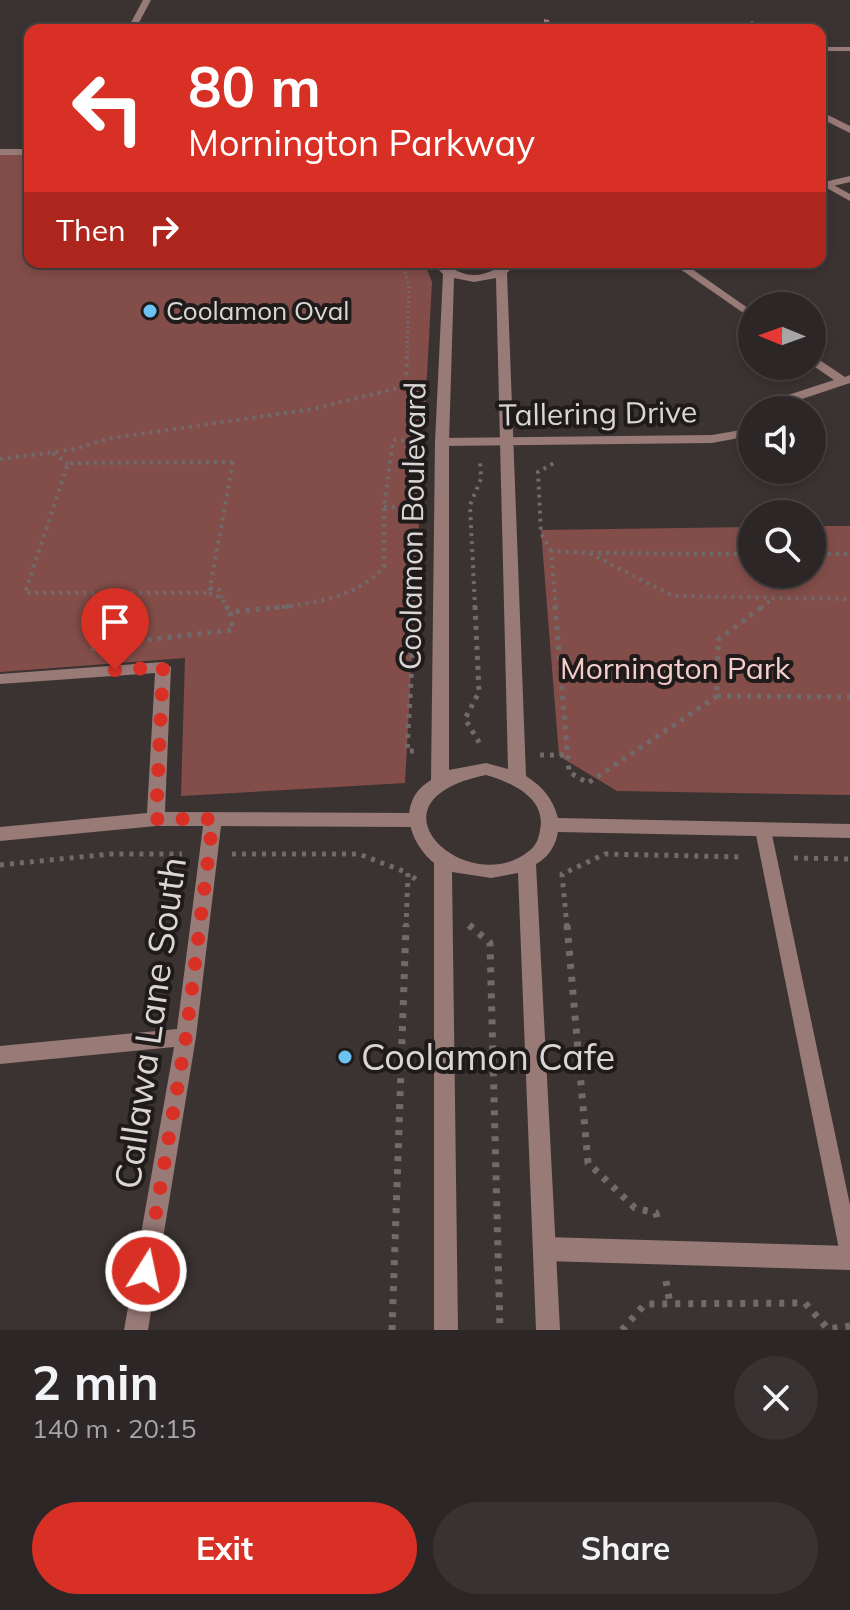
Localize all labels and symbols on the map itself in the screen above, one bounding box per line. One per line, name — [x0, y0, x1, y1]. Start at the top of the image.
north arrow — [738, 292, 826, 380]
place label: Coolamon Oval — [166, 294, 349, 327]
marker: Coolamon Oval — [141, 302, 159, 320]
street label: Coolamon Boulevard — [390, 382, 434, 670]
street label: Tallering Drive — [498, 392, 698, 434]
pin — [81, 588, 149, 670]
park label: Mornington Park — [560, 649, 791, 687]
street label: Callawa Lane South — [104, 854, 195, 1192]
place label: Coolamon Cafe — [361, 1034, 615, 1079]
marker: Coolamon Cafe — [336, 1048, 354, 1066]
position arrow — [104, 1229, 188, 1313]

